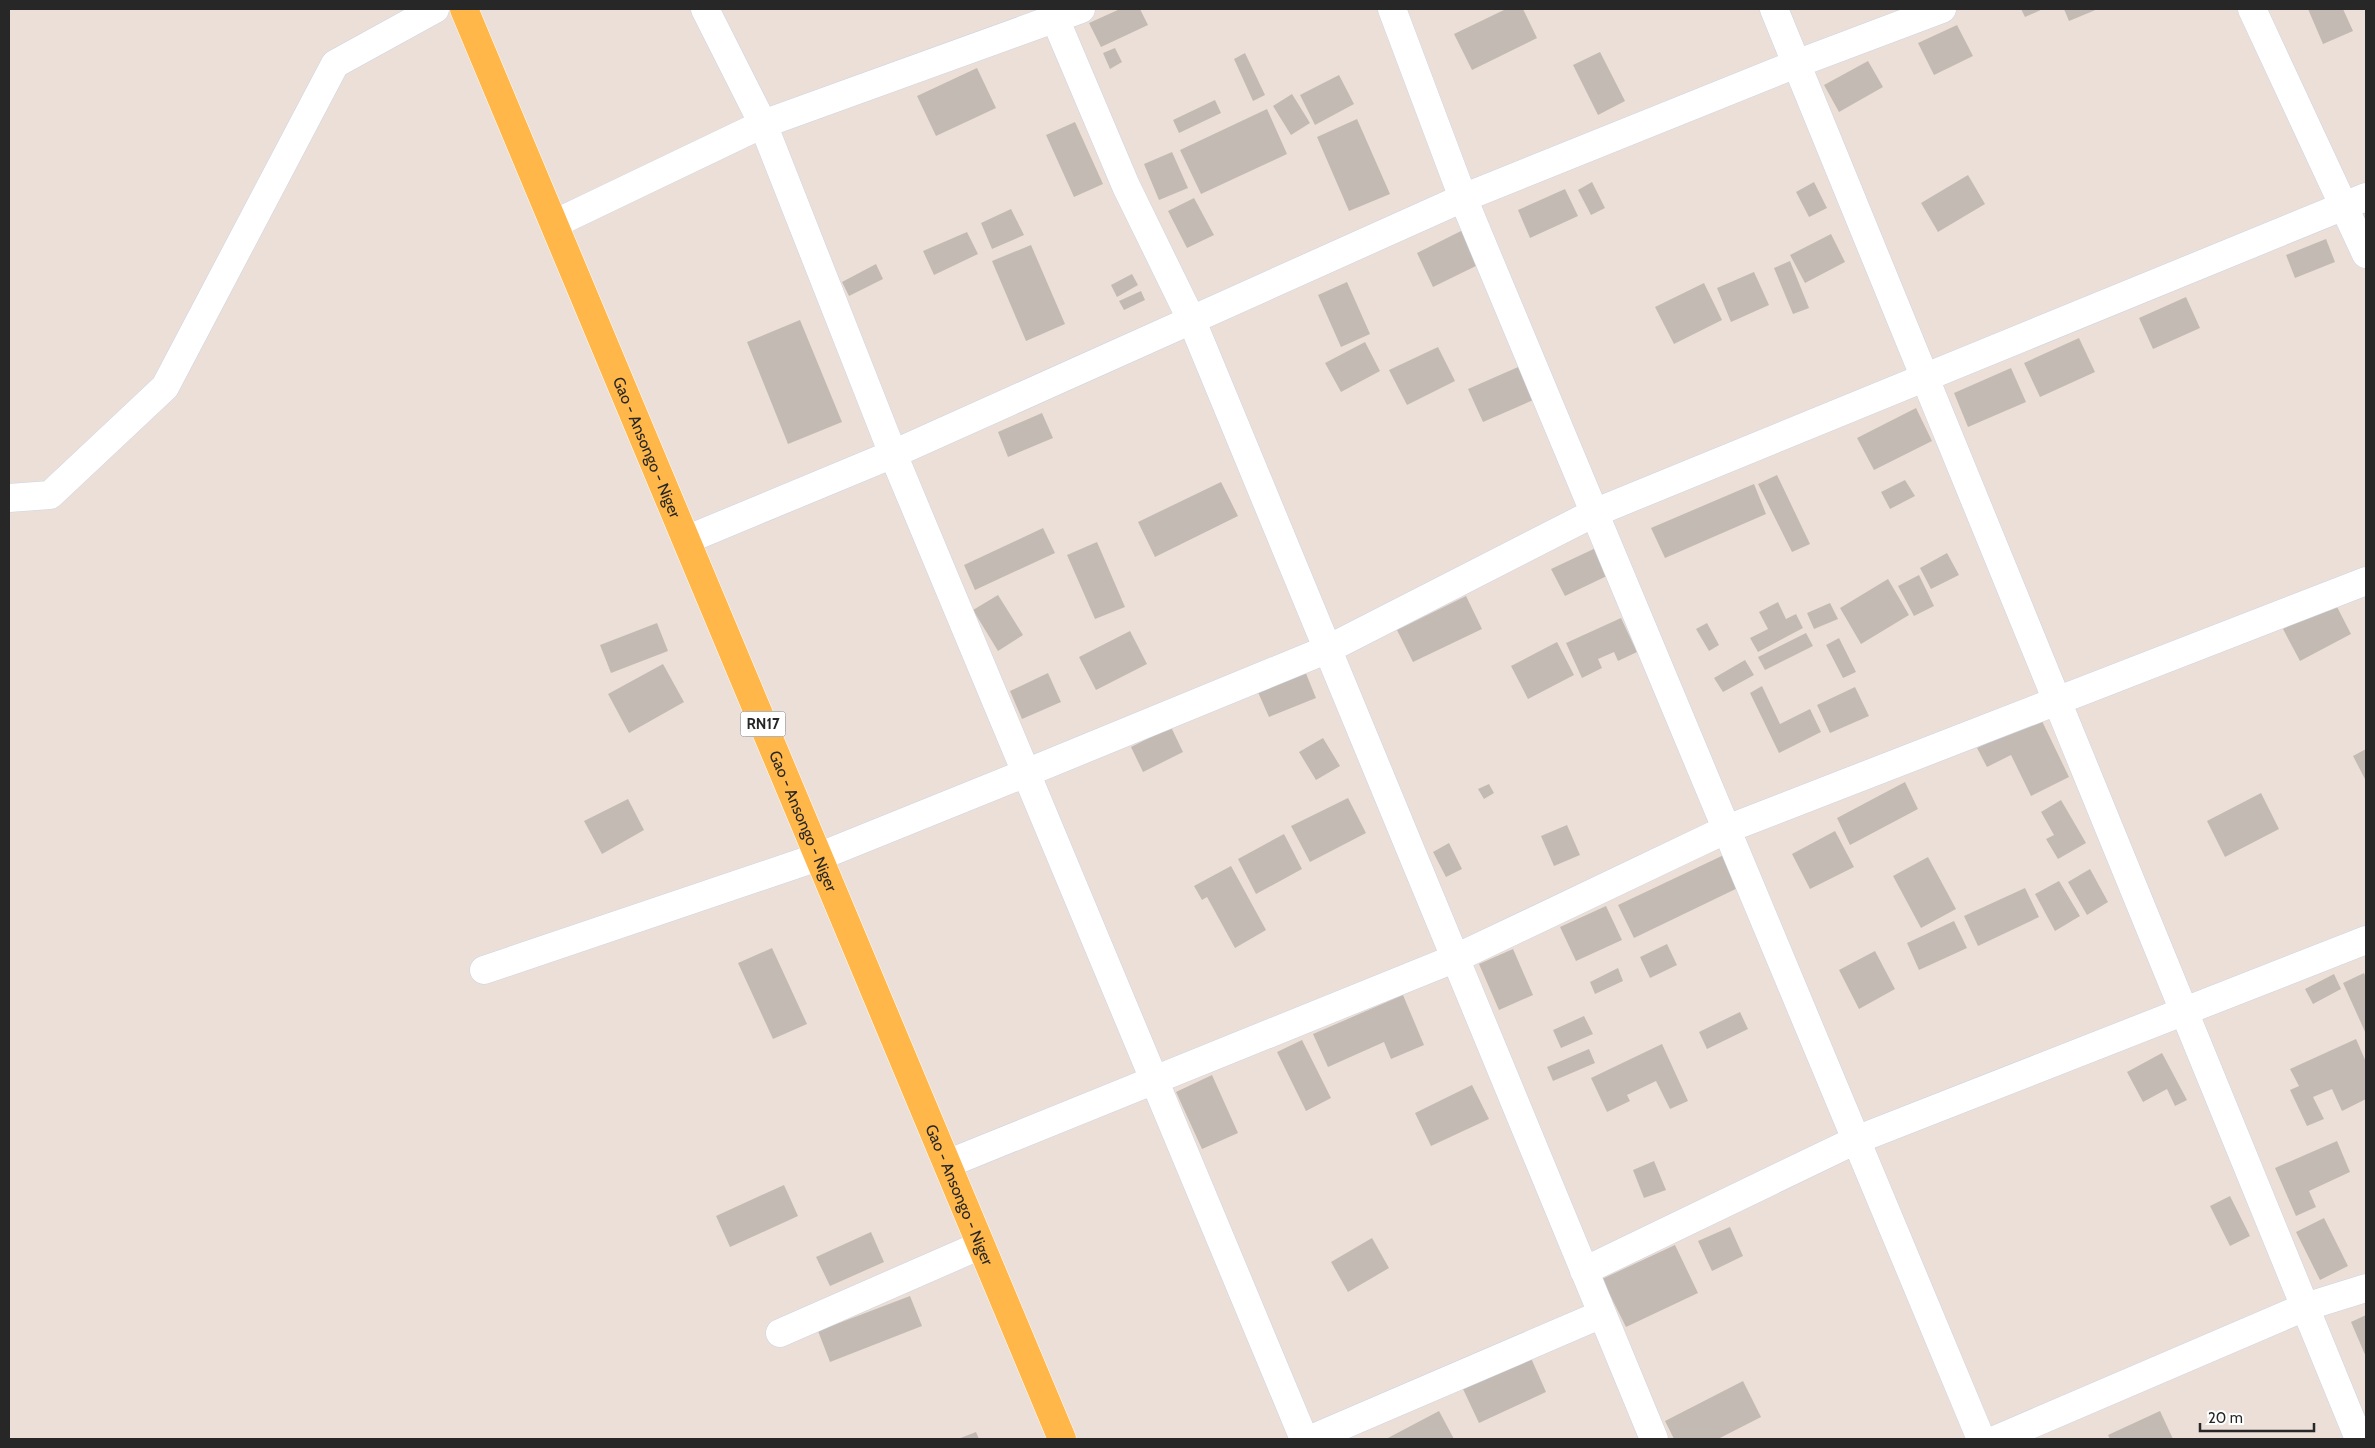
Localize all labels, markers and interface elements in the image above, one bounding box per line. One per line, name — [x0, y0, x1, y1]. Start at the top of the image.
street label: Gao - Ansongo - Niger — [609, 374, 686, 521]
road number: RN17 — [740, 712, 786, 736]
street label: Gao - Ansongo - Niger — [766, 748, 842, 895]
street label: Gao - Ansongo - Niger — [922, 1121, 998, 1269]
scale bar — [2200, 1400, 2314, 1432]
text: 20 m — [2208, 1409, 2243, 1427]

